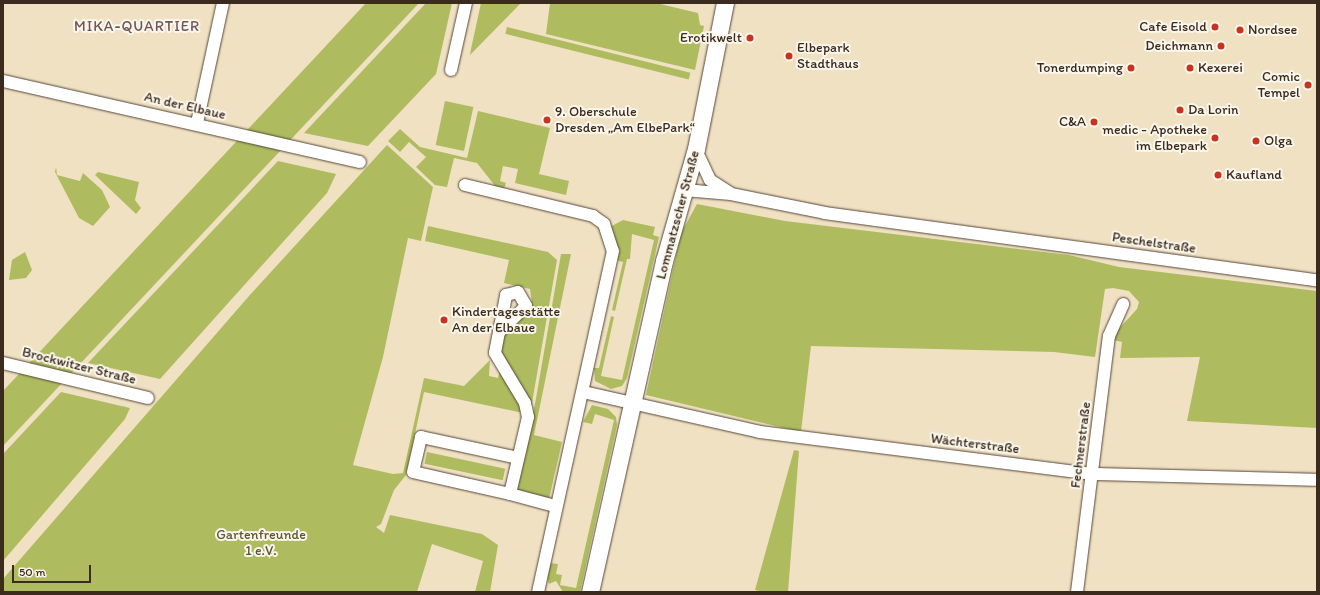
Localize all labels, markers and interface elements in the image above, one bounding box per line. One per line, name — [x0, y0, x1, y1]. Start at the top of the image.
district label: MIKA-QUARTIER — [75, 18, 199, 36]
place label: Cafe Eisold — [1139, 19, 1207, 35]
marker: Cafe Eisold — [1210, 22, 1220, 32]
place label: Nordsee — [1248, 22, 1297, 38]
marker: Nordsee — [1235, 25, 1245, 35]
place label: Erotikwelt — [680, 30, 742, 46]
marker: Erotikwelt — [745, 33, 755, 43]
place label: Deichmann — [1145, 38, 1213, 54]
place label: Elbepark Stadthaus — [797, 40, 859, 72]
marker: Deichmann — [1216, 41, 1226, 51]
marker: Elbepark Stadthaus — [784, 51, 794, 61]
place label: Tonerdumping — [1037, 60, 1123, 76]
place label: Kexerei — [1198, 60, 1243, 76]
marker: Tonerdumping — [1126, 63, 1136, 73]
marker: Kexerei — [1185, 63, 1195, 73]
place label: Comic Tempel — [1258, 69, 1300, 102]
marker: Comic Tempel — [1303, 80, 1313, 90]
street label: An der Elbaue — [142, 88, 228, 124]
place label: Da Lorin — [1188, 102, 1239, 118]
place label: 9. Oberschule Dresden „Am ElbePark“ — [555, 104, 696, 136]
marker: Da Lorin — [1175, 105, 1185, 115]
place label: C&A — [1059, 114, 1086, 130]
marker: 9. Oberschule Dresden „Am ElbePark“ — [542, 115, 552, 125]
marker: C&A — [1089, 117, 1099, 127]
place label: medic - Apotheke im Elbepark — [1102, 122, 1207, 154]
marker: medic - Apotheke im Elbepark — [1210, 133, 1220, 143]
place label: Olga — [1264, 133, 1293, 149]
marker: Olga — [1251, 136, 1261, 146]
street label: Lommatzscher Straße — [653, 149, 703, 281]
place label: Kaufland — [1226, 167, 1282, 183]
marker: Kaufland — [1213, 170, 1223, 180]
street label: Peschelstraße — [1111, 229, 1197, 257]
place label: Kindertagesstätte An der Elbaue — [452, 304, 560, 336]
marker: Kindertagesstätte An der Elbaue — [439, 315, 449, 325]
street label: Brockwitzer Straße — [20, 344, 138, 388]
street label: Fechnerstraße — [1067, 401, 1095, 489]
street label: Wächterstraße — [930, 430, 1020, 458]
park label: Gartenfreunde 1 e.V. — [216, 527, 306, 560]
scale bar — [14, 557, 93, 583]
text: 50 m — [19, 565, 45, 579]

